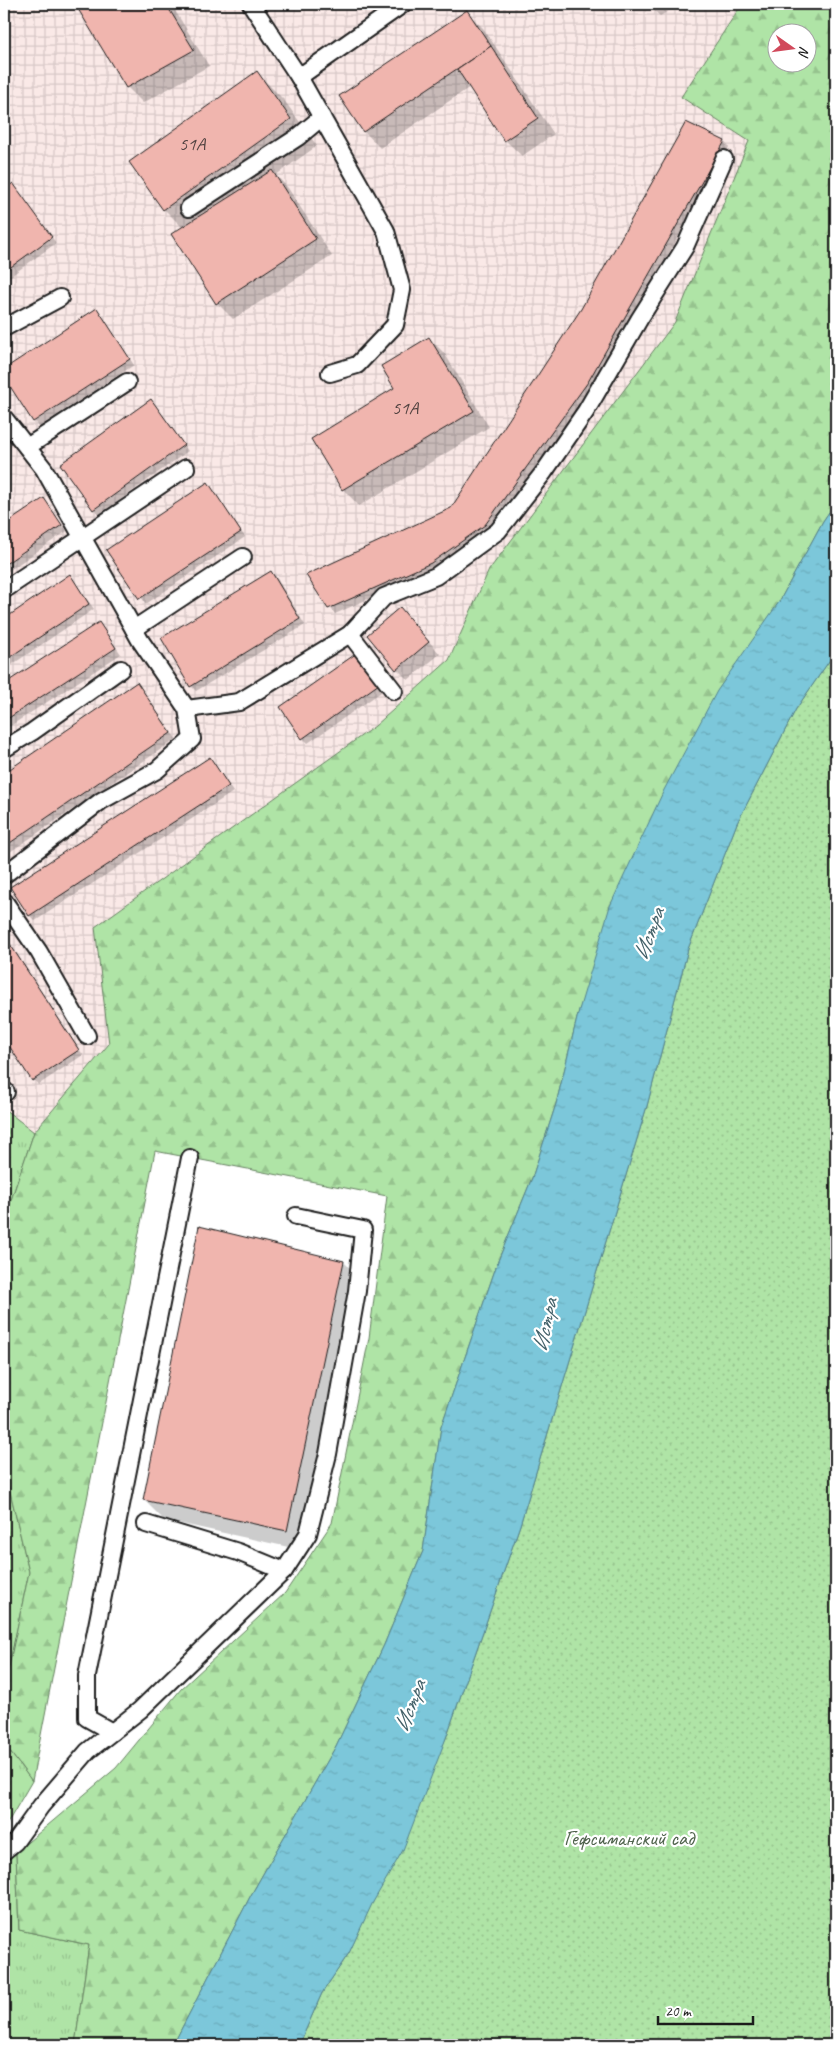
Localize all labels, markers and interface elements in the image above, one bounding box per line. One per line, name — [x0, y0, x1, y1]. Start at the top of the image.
north arrow — [768, 22, 818, 72]
text: N — [794, 45, 813, 60]
house number: 51А — [179, 132, 207, 156]
house number: 51А — [392, 396, 420, 420]
water label: Истра — [627, 902, 672, 964]
water label: Истра — [526, 1294, 565, 1354]
water label: Истра — [387, 1674, 433, 1736]
park label: Гефсиманский сад — [564, 1825, 696, 1851]
scale bar — [658, 1994, 752, 2026]
text: 20 m — [665, 2002, 692, 2021]

